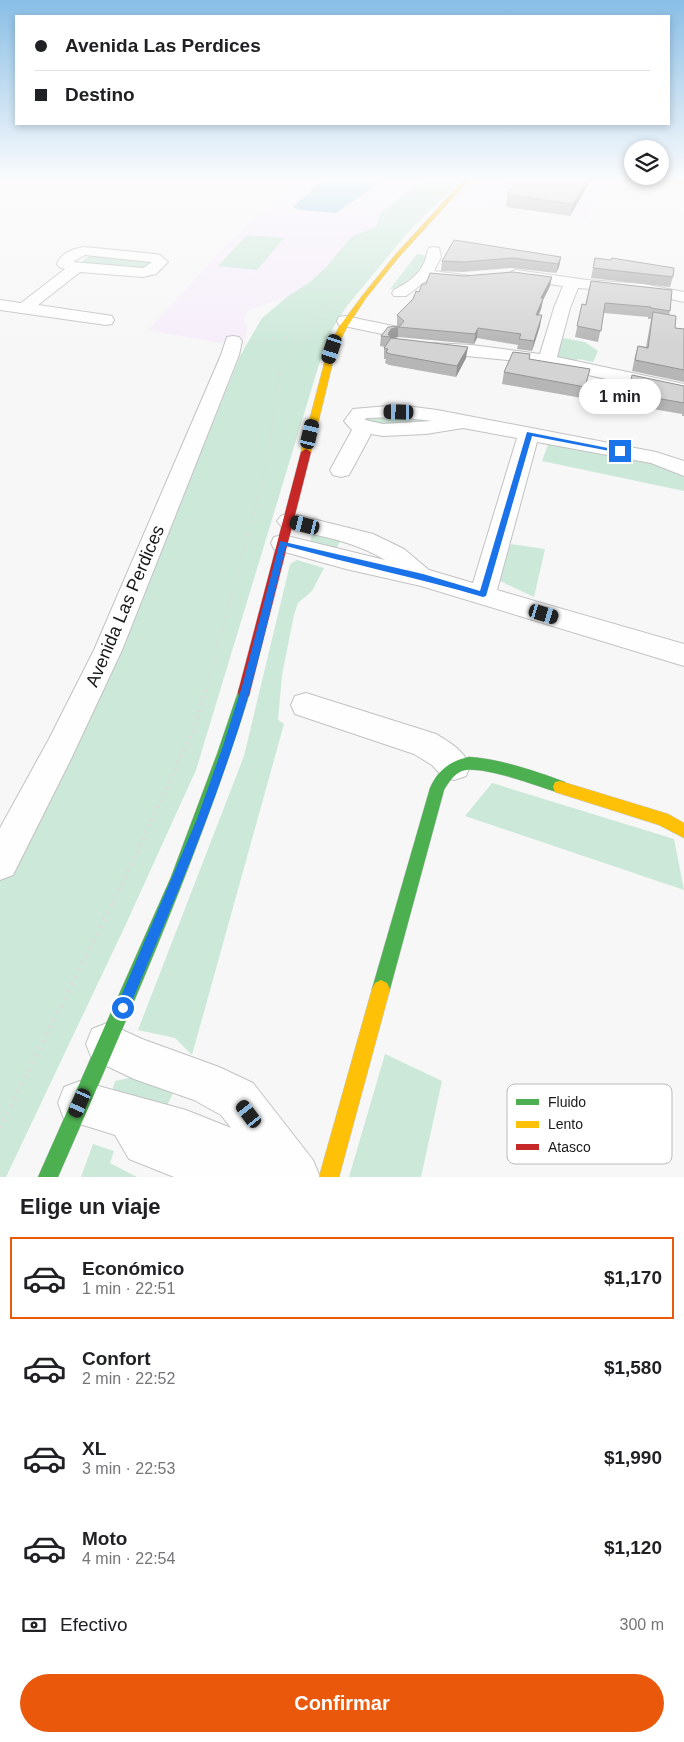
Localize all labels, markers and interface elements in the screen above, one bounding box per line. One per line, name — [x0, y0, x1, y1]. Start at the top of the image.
text: Avenida Las Perdices — [65, 35, 261, 56]
text: Destino — [65, 84, 135, 105]
map controls — [624, 140, 669, 185]
button: layers — [624, 140, 669, 185]
car — [320, 332, 343, 366]
callout: 1 min — [579, 378, 661, 414]
text: 1 min — [599, 388, 641, 405]
car — [383, 404, 414, 420]
car — [299, 418, 320, 450]
route end — [609, 440, 631, 462]
car — [288, 514, 321, 536]
street label: Avenida Las Perdices — [82, 522, 168, 690]
car — [527, 602, 560, 626]
route start — [112, 997, 134, 1019]
legend — [507, 1084, 672, 1164]
car — [67, 1086, 92, 1120]
text: Fluido — [548, 1094, 586, 1110]
car — [233, 1098, 264, 1130]
text: Lento — [548, 1116, 583, 1132]
text: Atasco — [548, 1139, 591, 1155]
text: Elige un viaje — [20, 1194, 161, 1219]
icon: car — [22, 1256, 67, 1301]
text: Económico — [82, 1258, 184, 1279]
text: $1,170 — [604, 1267, 662, 1288]
text: 1 min · 22:51 — [82, 1280, 175, 1297]
icon: car — [22, 1346, 67, 1391]
text: Confort — [82, 1348, 151, 1369]
text: $1,580 — [604, 1357, 662, 1378]
text: 2 min · 22:52 — [82, 1370, 175, 1387]
icon: car — [22, 1436, 67, 1481]
text: XL — [82, 1438, 106, 1459]
text: $1,990 — [604, 1447, 662, 1468]
text: 3 min · 22:53 — [82, 1460, 175, 1477]
icon: car — [22, 1526, 67, 1571]
text: Moto — [82, 1528, 127, 1549]
text: $1,120 — [604, 1537, 662, 1558]
text: 4 min · 22:54 — [82, 1550, 175, 1567]
icon: cash — [20, 1611, 48, 1639]
text: Efectivo — [60, 1614, 128, 1635]
text: 300 m — [620, 1616, 664, 1633]
button: Confirmar — [20, 1674, 664, 1732]

